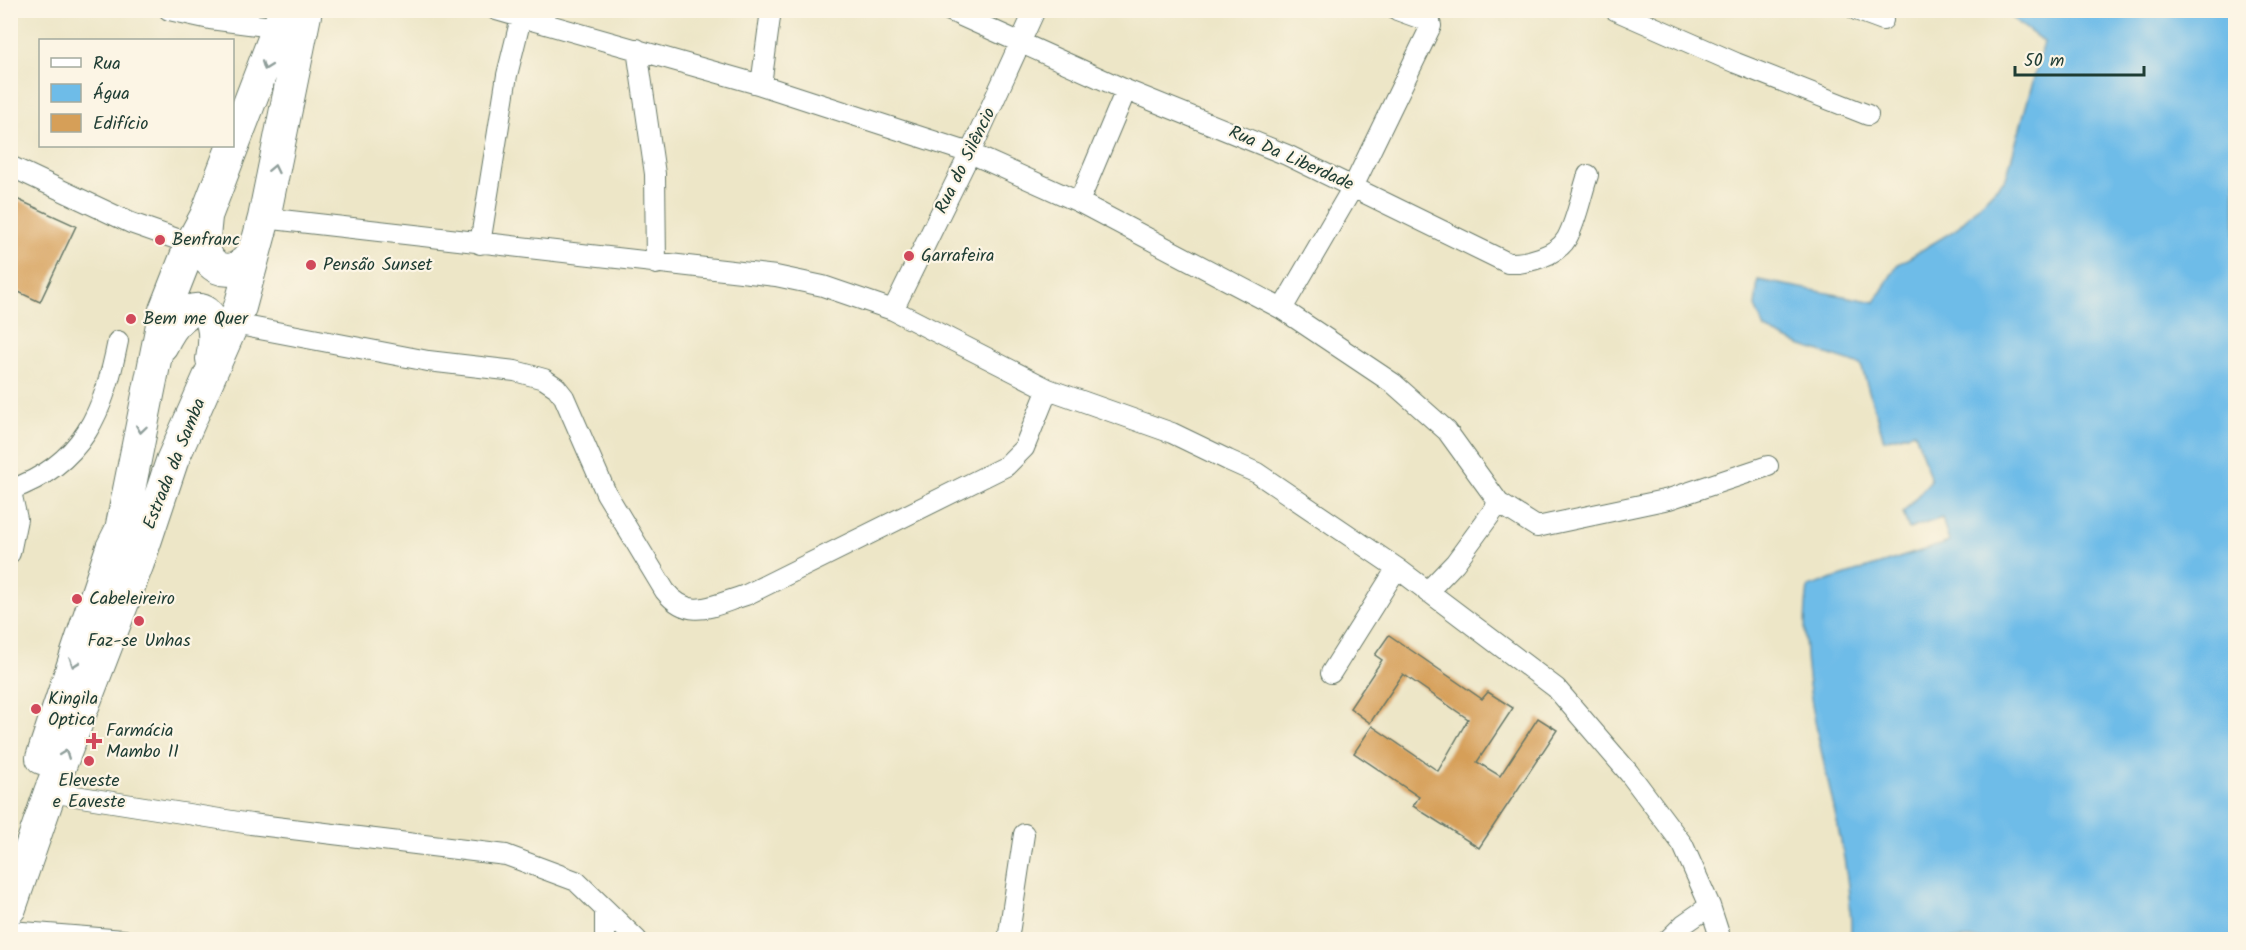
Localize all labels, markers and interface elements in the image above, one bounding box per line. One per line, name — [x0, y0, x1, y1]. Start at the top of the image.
legend — [39, 39, 234, 147]
scale bar — [2015, 39, 2144, 77]
text: 50 m — [2024, 47, 2064, 76]
text: Rua — [93, 50, 121, 79]
one-way arrow — [261, 60, 273, 71]
text: Água — [93, 80, 130, 109]
street label: Rua do Silêncio — [928, 103, 1004, 219]
text: Edifício — [93, 110, 148, 139]
street label: Rua Da Liberdade — [1224, 118, 1358, 200]
one-way arrow — [267, 164, 280, 174]
place label: Benfranc — [172, 226, 240, 255]
marker: Benfranc — [153, 233, 167, 247]
place label: Garrafeira — [921, 242, 994, 271]
marker: Garrafeira — [902, 249, 916, 263]
place label: Pensão Sunset — [323, 251, 434, 280]
marker: Pensão Sunset — [304, 258, 318, 272]
place label: Bem me Quer — [143, 305, 249, 334]
marker: Bem me Quer — [124, 312, 138, 326]
street label: Estrada da Samba — [136, 394, 214, 534]
one-way arrow — [135, 424, 147, 433]
place label: Cabeleireiro — [89, 585, 175, 614]
marker: Cabeleireiro — [70, 592, 84, 606]
marker: Faz-se Unhas — [132, 614, 146, 628]
place label: Faz-se Unhas — [87, 627, 191, 656]
one-way arrow — [68, 657, 81, 668]
place label: Kingila Optica — [48, 685, 98, 735]
marker: Kingila Optica — [29, 702, 43, 716]
place label: Farmácia Mambo II — [106, 717, 179, 767]
marker: Farmácia Mambo II — [87, 734, 101, 748]
one-way arrow — [58, 749, 70, 760]
marker: Eleveste e Eaveste — [82, 754, 96, 768]
place label: Eleveste e Eaveste — [53, 767, 125, 817]

